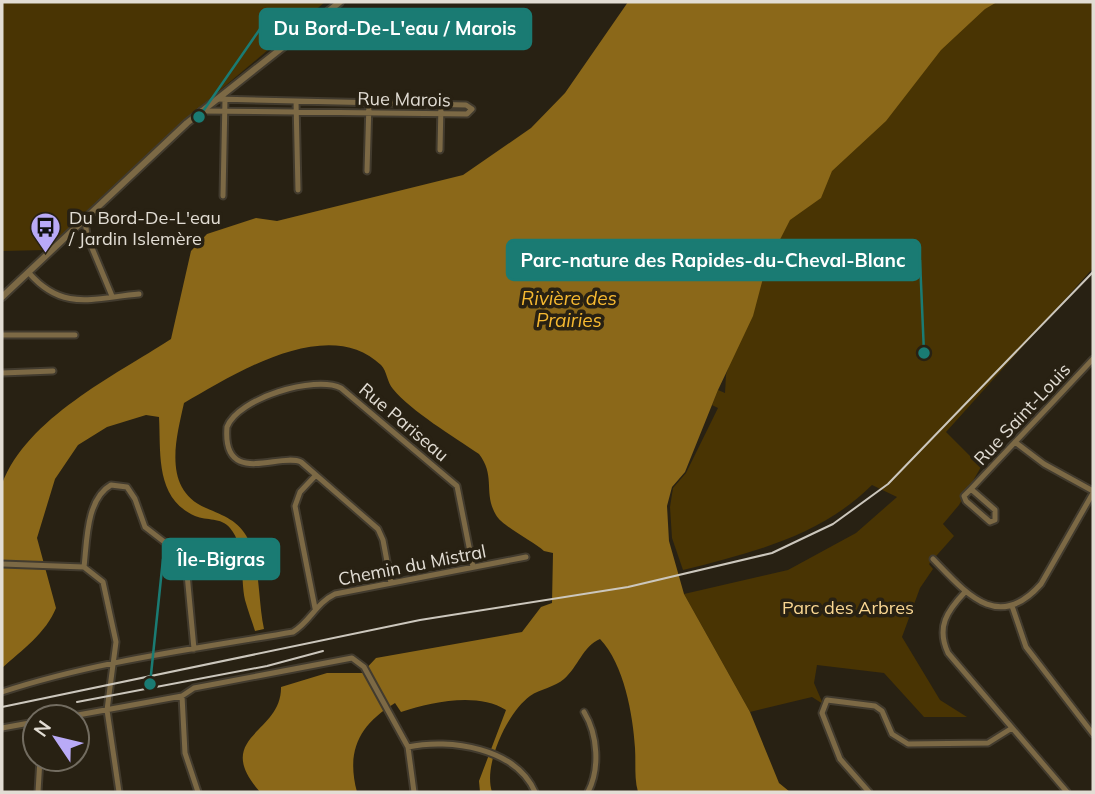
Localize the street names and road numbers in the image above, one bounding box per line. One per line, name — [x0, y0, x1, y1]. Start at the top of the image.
street label: Rue Marois — [357, 87, 451, 111]
street label: Rue Saint-Louis — [969, 358, 1075, 470]
street label: Rue Pariseau — [354, 378, 454, 466]
street label: Chemin du Mistral — [336, 539, 488, 591]

